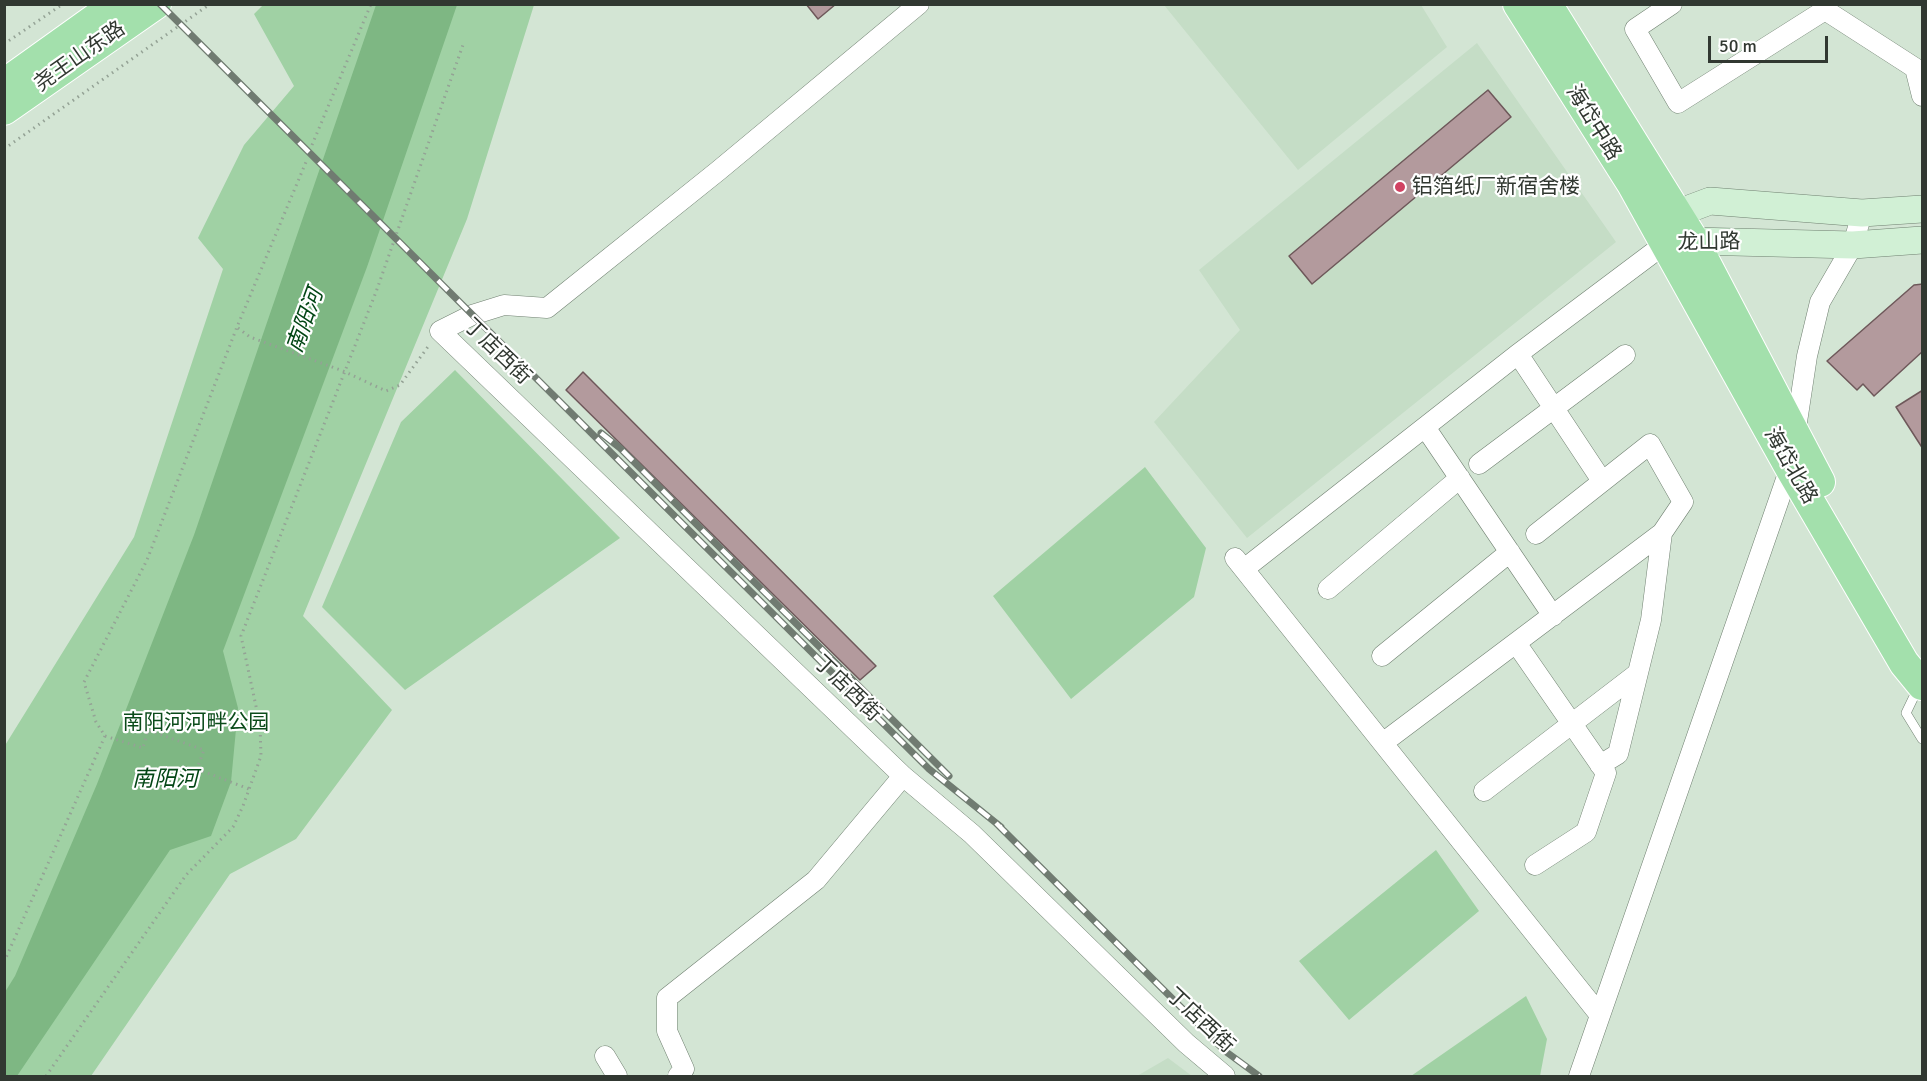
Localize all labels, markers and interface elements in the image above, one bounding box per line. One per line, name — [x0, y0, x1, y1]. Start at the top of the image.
street label: 尧王山东路 — [30, 17, 130, 97]
scale bar — [1711, 24, 1831, 62]
text: 50 m — [1719, 35, 1757, 57]
street label: 海岱中路 — [1560, 81, 1626, 165]
place label: 铝箔纸厂新宿舍楼 — [1412, 174, 1580, 200]
marker: 铝箔纸厂新宿舍楼 — [1393, 180, 1407, 194]
street label: 龙山路 — [1677, 230, 1741, 256]
water label: 南阳河 — [282, 285, 330, 357]
street label: 丁店西街 — [458, 314, 536, 390]
street label: 海岱北路 — [1758, 423, 1822, 509]
street label: 丁店西街 — [808, 651, 886, 727]
park label: 南阳河河畔公园 — [123, 710, 269, 736]
water label: 南阳河 — [132, 767, 198, 793]
street label: 丁店西街 — [1161, 983, 1239, 1059]

